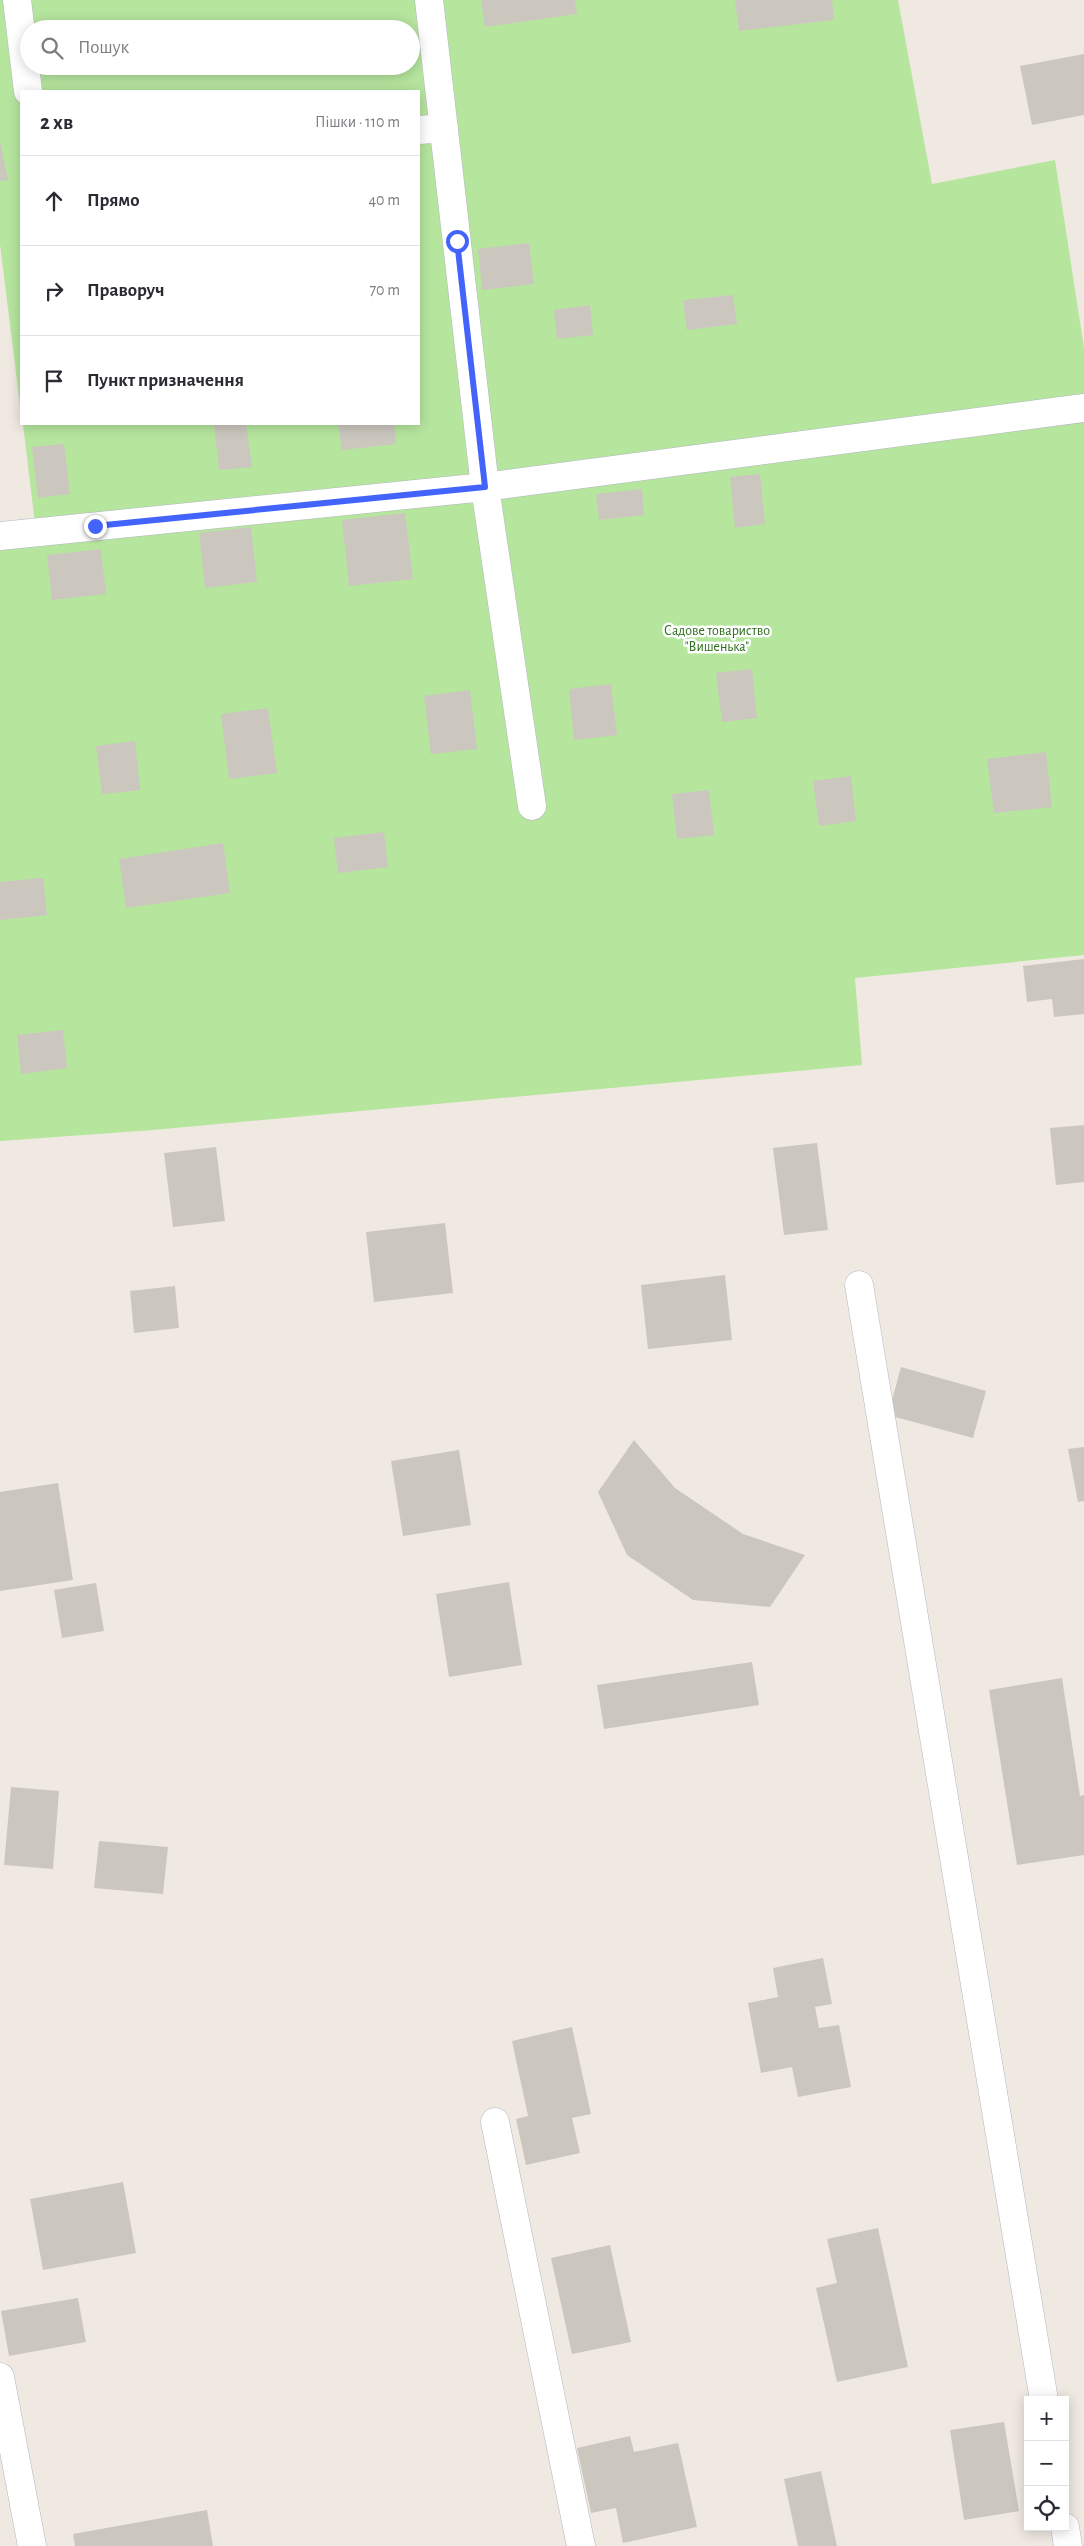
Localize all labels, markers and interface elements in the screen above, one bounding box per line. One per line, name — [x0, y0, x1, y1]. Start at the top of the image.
search box — [20, 20, 420, 75]
icon: search — [38, 34, 66, 62]
text: Пошук — [78, 38, 129, 57]
text: 2 хв — [40, 112, 73, 133]
text: Пішки · 110 m — [315, 114, 400, 130]
icon: ahead — [40, 187, 68, 215]
text: Прямо — [87, 191, 140, 210]
text: 40 m — [368, 192, 400, 208]
route start — [446, 230, 469, 253]
icon: right — [40, 277, 68, 305]
text: Праворуч — [87, 281, 165, 300]
text: 70 m — [369, 282, 400, 298]
icon: arrive — [40, 367, 68, 395]
text: Пункт призначення — [87, 371, 244, 390]
route end — [84, 515, 107, 538]
park label: Садове товариство "Вишенька" — [664, 624, 770, 654]
map controls — [1024, 2396, 1069, 2531]
button: + — [1024, 2396, 1069, 2441]
button: − — [1024, 2441, 1069, 2486]
button: locate — [1024, 2486, 1069, 2531]

